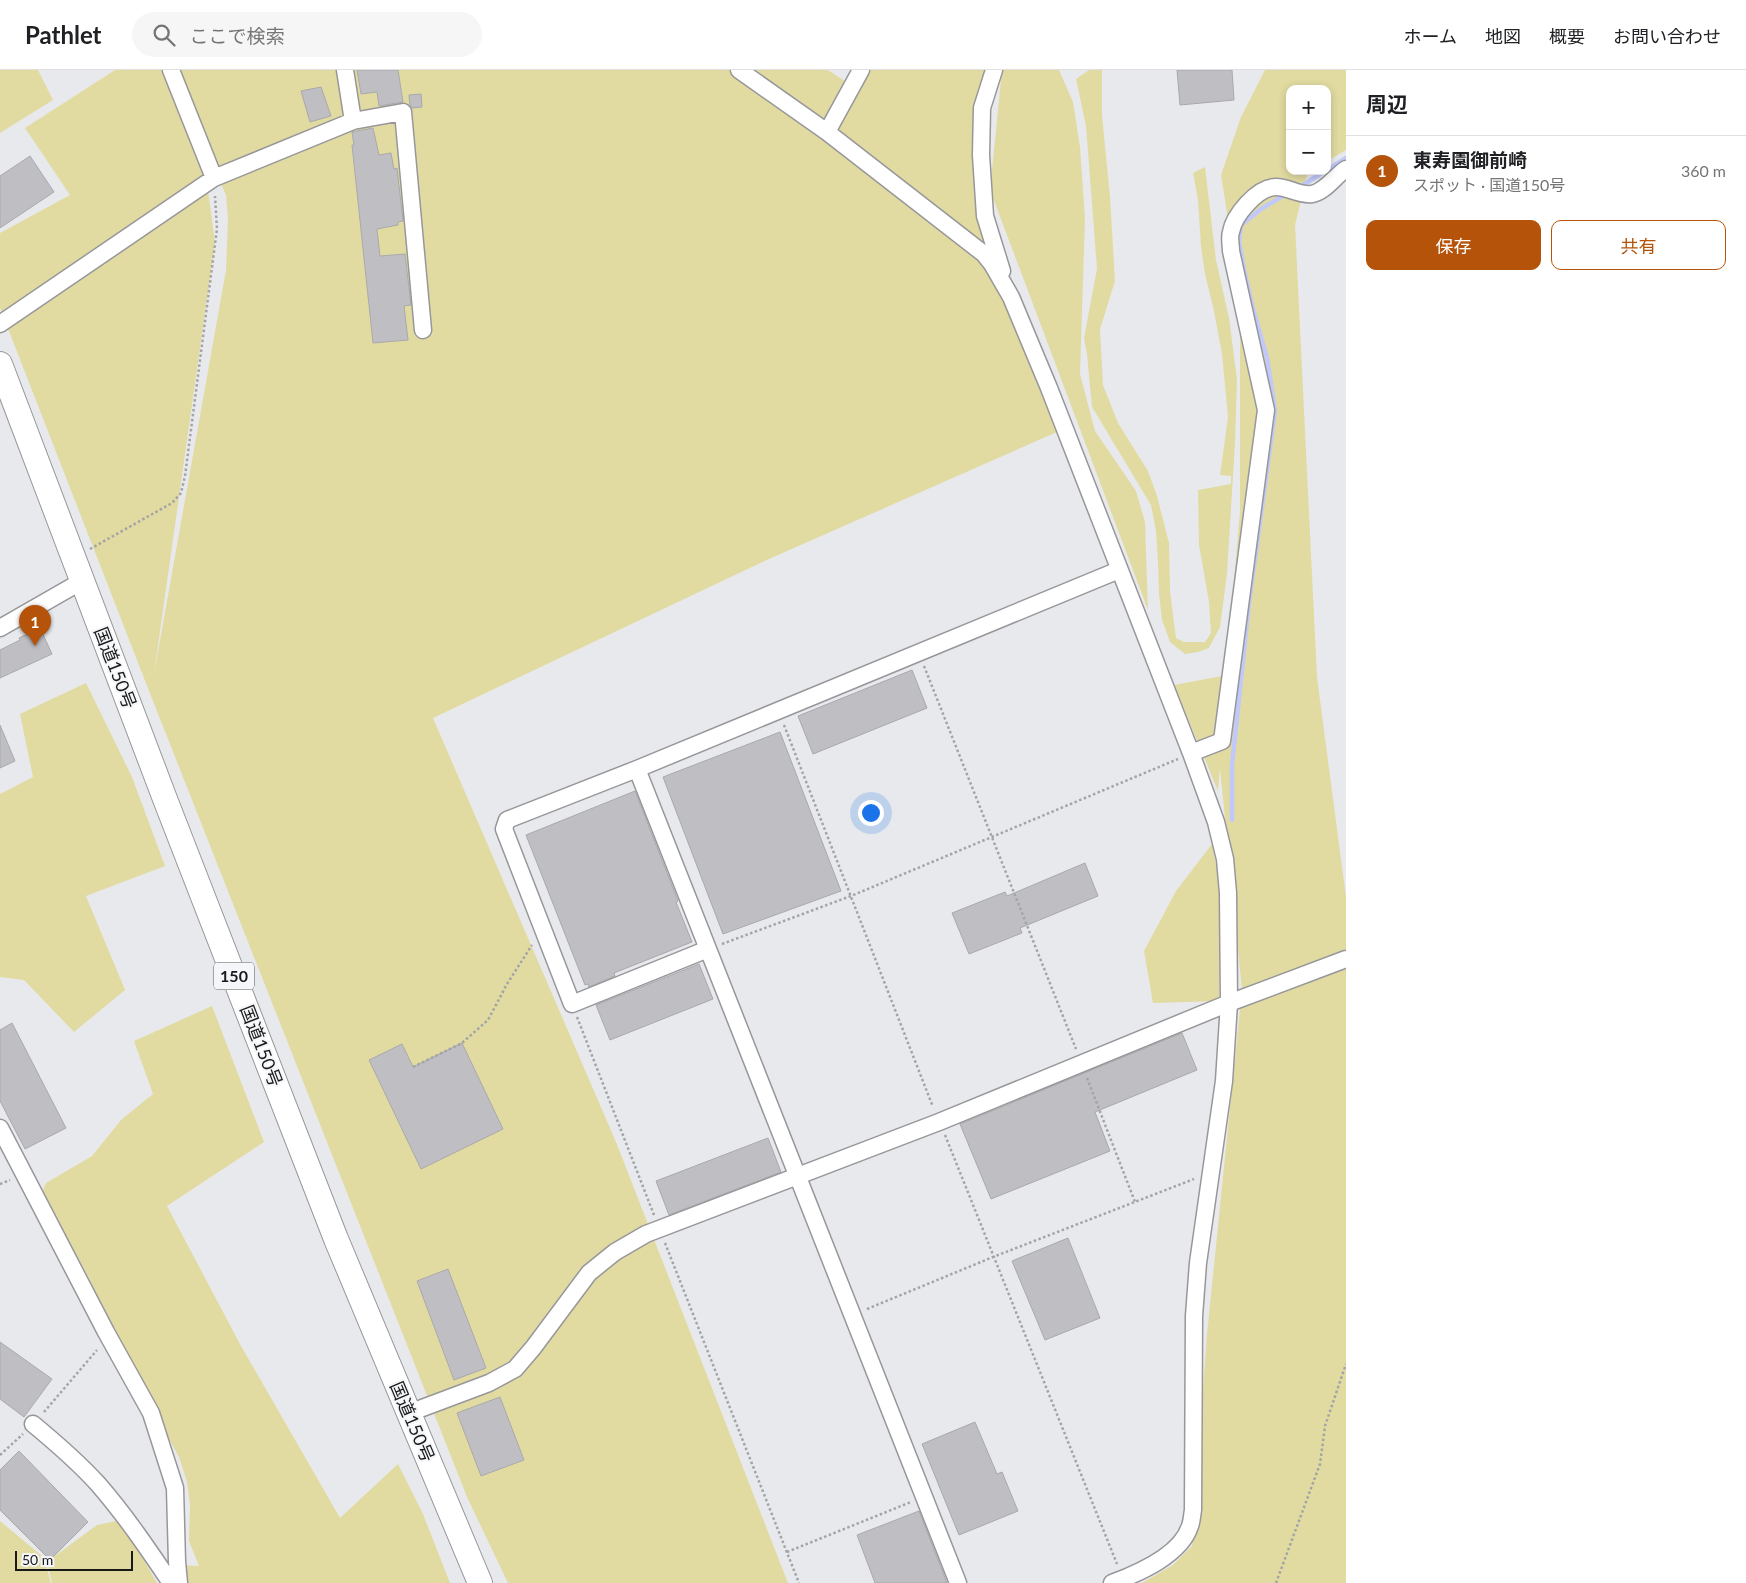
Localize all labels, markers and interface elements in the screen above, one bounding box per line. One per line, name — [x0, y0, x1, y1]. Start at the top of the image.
search box — [132, 12, 482, 57]
text: Pathlet — [25, 20, 102, 49]
icon: search — [150, 21, 178, 49]
text: ここで検索 — [190, 24, 285, 47]
text: ホーム — [1404, 25, 1457, 47]
text: 地図 — [1485, 25, 1521, 47]
text: 概要 — [1549, 25, 1585, 47]
text: お問い合わせ — [1613, 25, 1721, 47]
map controls — [1286, 85, 1331, 175]
button: + — [1286, 85, 1331, 130]
text: 周辺 — [1366, 91, 1408, 116]
button: − — [1286, 130, 1331, 175]
text: 東寿園御前崎 — [1413, 148, 1527, 171]
text: 1 — [1377, 161, 1387, 180]
text: 360 m — [1681, 161, 1726, 180]
text: スポット · 国道150号 — [1413, 175, 1565, 194]
button: 保存 — [1366, 220, 1541, 270]
button: 共有 — [1551, 220, 1726, 270]
pin: 1 — [19, 605, 51, 646]
street label: 国道150号 — [90, 624, 141, 711]
your location — [858, 800, 884, 826]
road number: 150 — [214, 962, 254, 989]
street label: 国道150号 — [236, 1002, 287, 1089]
street label: 国道150号 — [386, 1378, 440, 1465]
scale bar — [15, 1548, 132, 1571]
text: 50 m — [22, 1551, 53, 1568]

